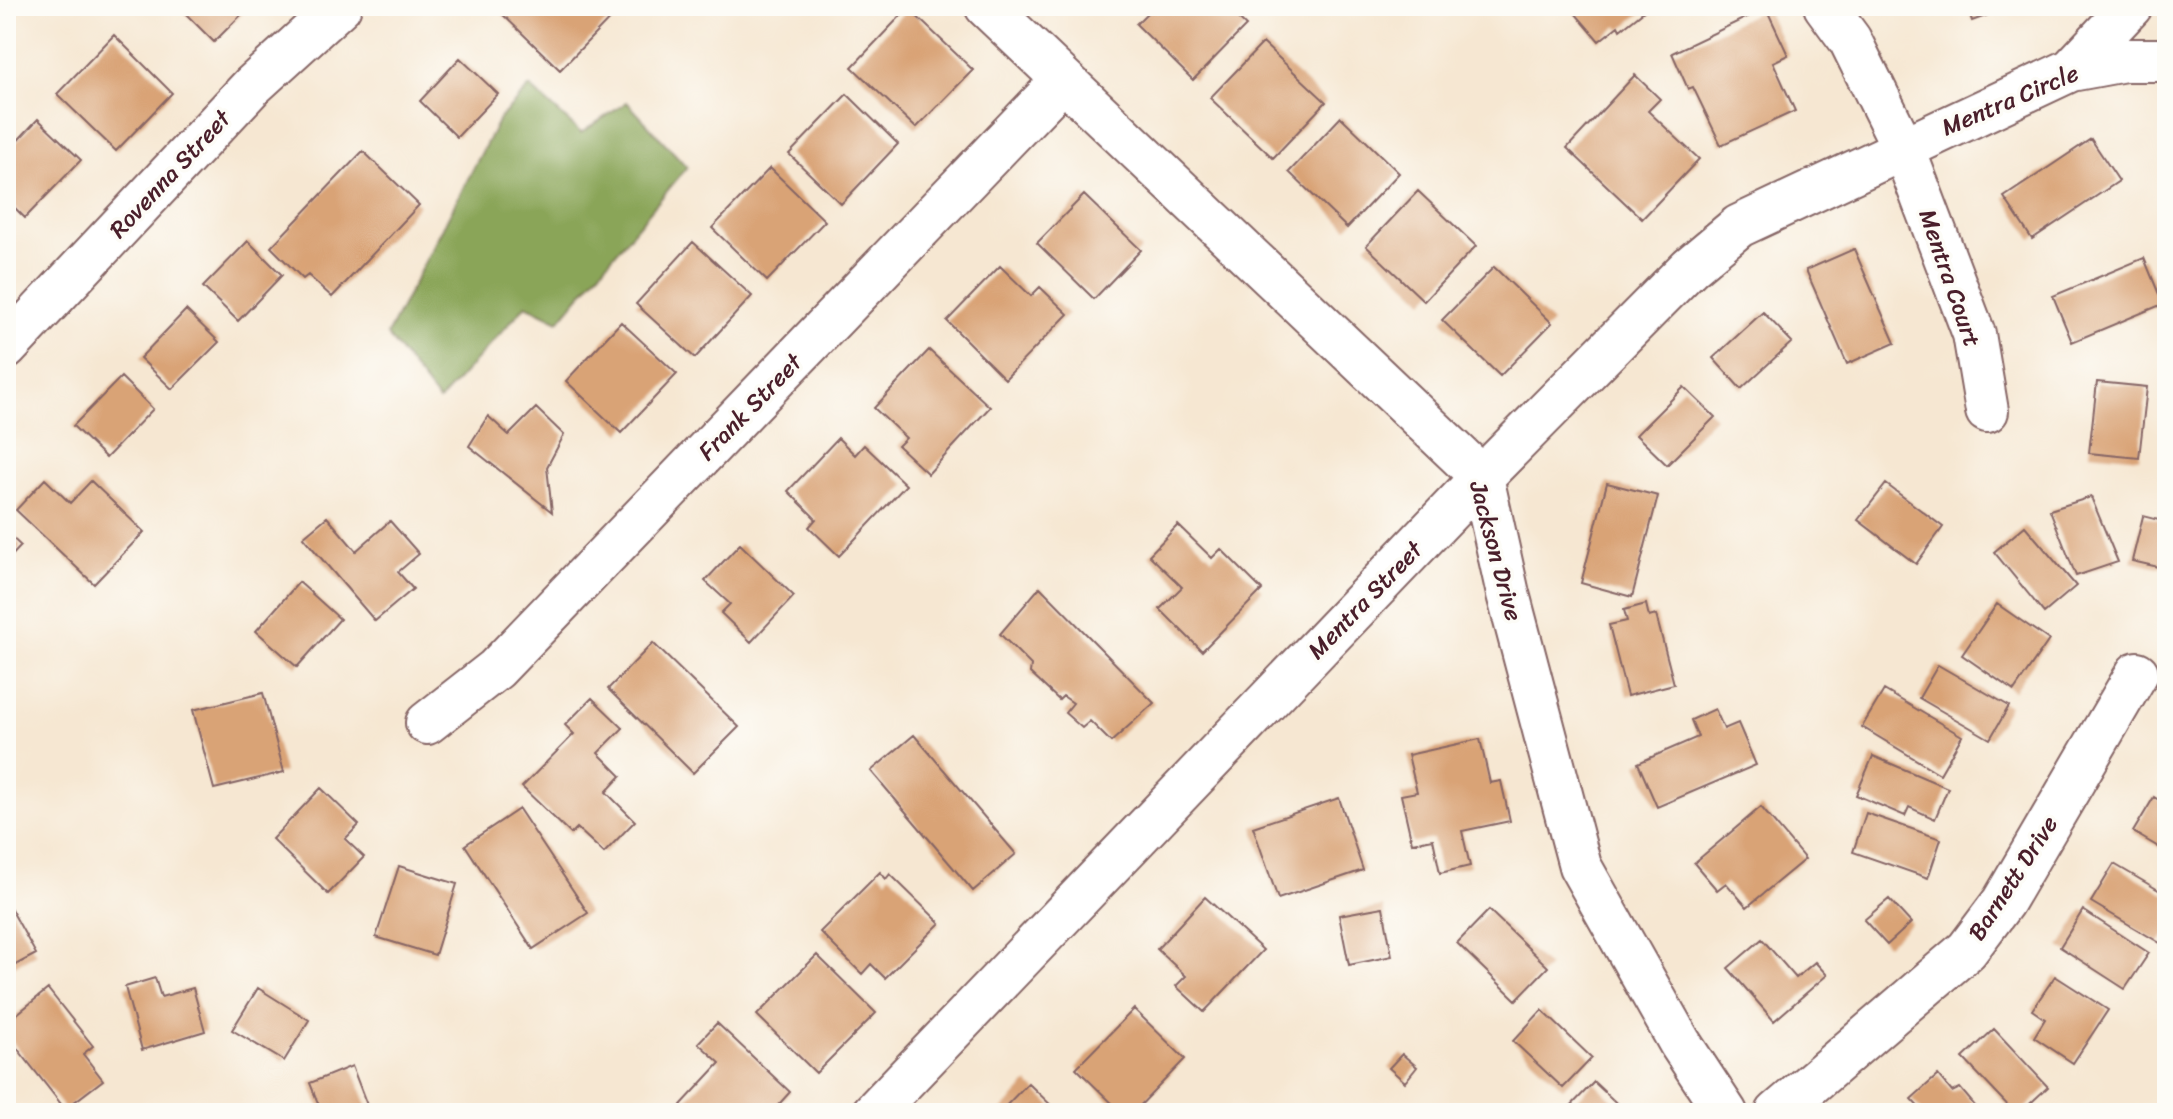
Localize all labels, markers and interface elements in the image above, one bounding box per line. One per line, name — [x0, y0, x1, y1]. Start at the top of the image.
street label: Mentra Circle — [1935, 52, 2085, 148]
street label: Rovenna Street — [99, 99, 242, 248]
street label: Mentra Court — [1907, 203, 1993, 353]
street label: Frank Street — [687, 342, 813, 471]
street label: Jackson Drive — [1457, 475, 1535, 626]
street label: Mentra Street — [1297, 530, 1434, 669]
street label: Barnett Drive — [1957, 807, 2069, 949]

